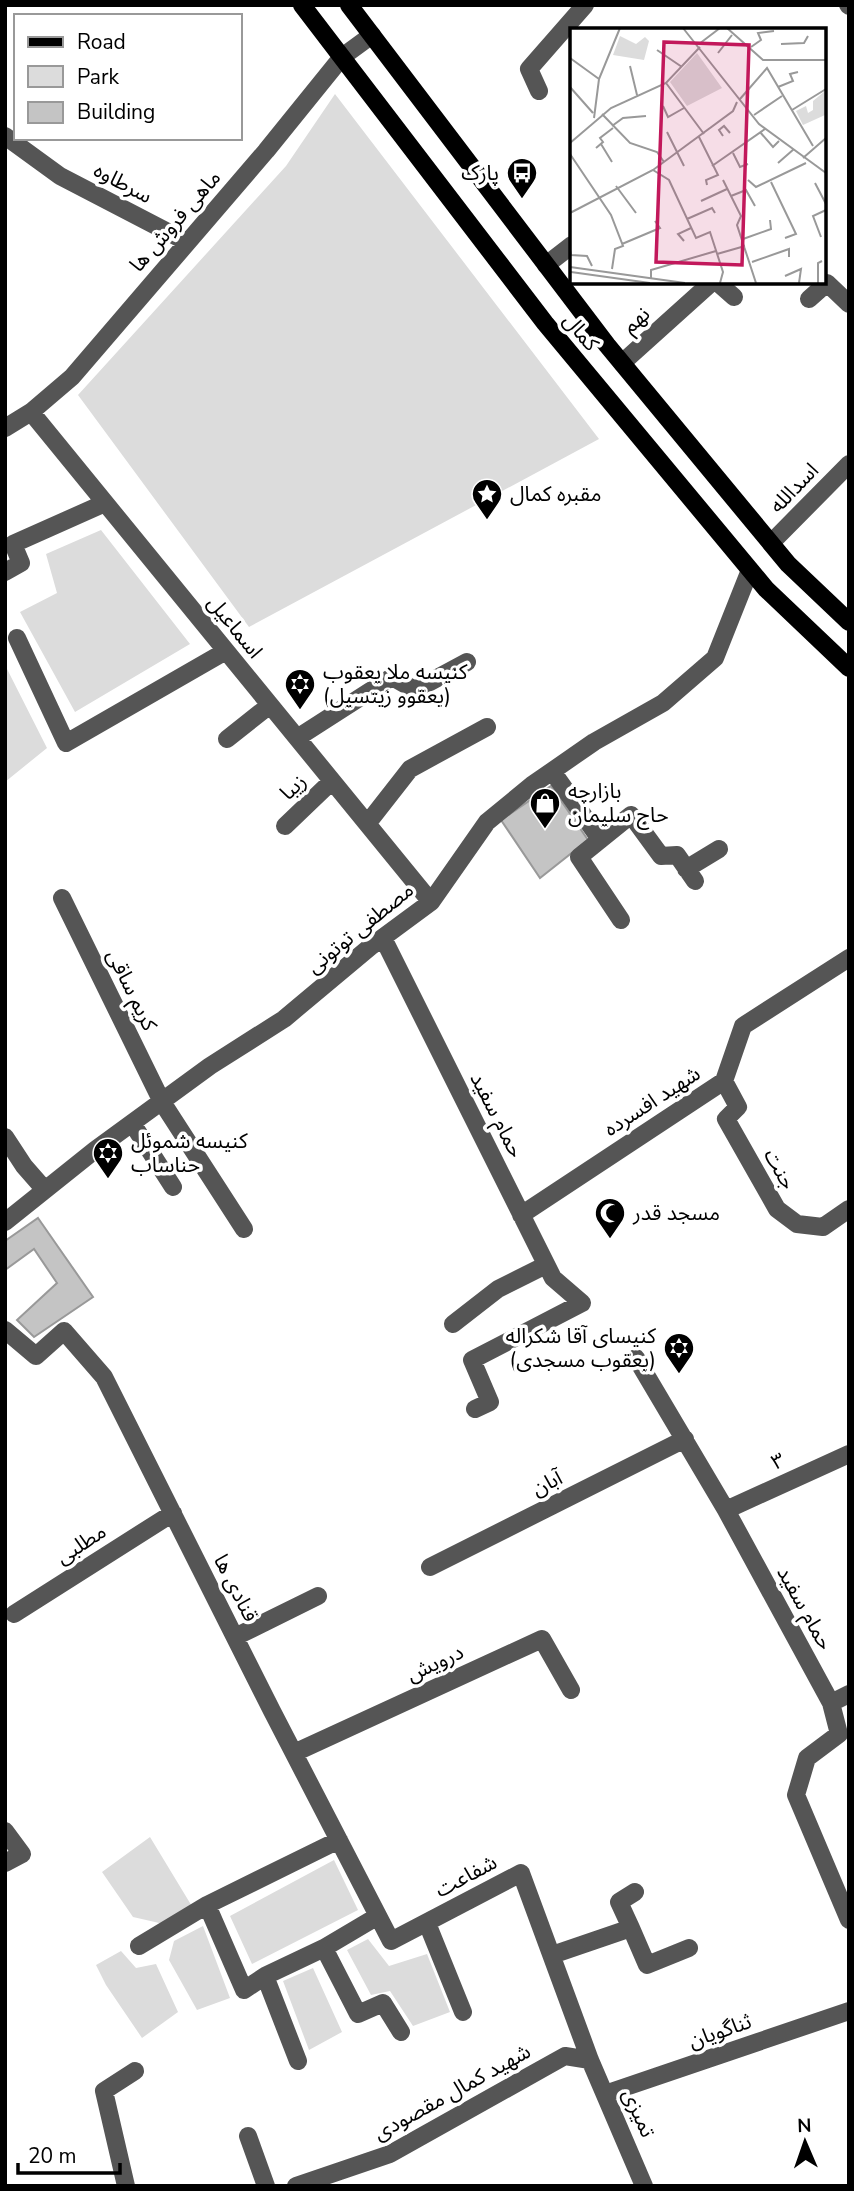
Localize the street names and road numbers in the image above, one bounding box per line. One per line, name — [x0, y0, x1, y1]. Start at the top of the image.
street label: سرطاوه — [89, 156, 157, 210]
street label: ماهی فروش ها — [123, 164, 227, 278]
street label: نهم — [616, 300, 656, 341]
street label: کمال — [557, 307, 605, 357]
street label: اسدالله — [763, 457, 825, 519]
street label: اسماعیل — [201, 590, 269, 664]
street label: زیبا — [274, 768, 312, 806]
street label: مصطفی توتونی — [300, 876, 420, 980]
street label: کریم ساقی — [99, 945, 164, 1036]
street label: شهید افسرده — [598, 1059, 706, 1143]
street label: حمام سفید — [462, 1068, 530, 1163]
street label: جنت — [757, 1144, 803, 1194]
street label: ۳ — [767, 1446, 789, 1476]
street label: آبان — [527, 1463, 568, 1503]
street label: مطلبی — [50, 1517, 112, 1571]
street label: قنادی ها — [207, 1549, 265, 1627]
street label: حمام سفید — [769, 1561, 840, 1656]
street label: درویش — [402, 1638, 468, 1688]
street label: شفاعت — [430, 1848, 502, 1904]
street label: ثناگویان — [685, 2007, 755, 2055]
street label: شهید کمال مقصودی — [368, 2037, 536, 2147]
street label: تمیزی — [616, 2084, 662, 2142]

